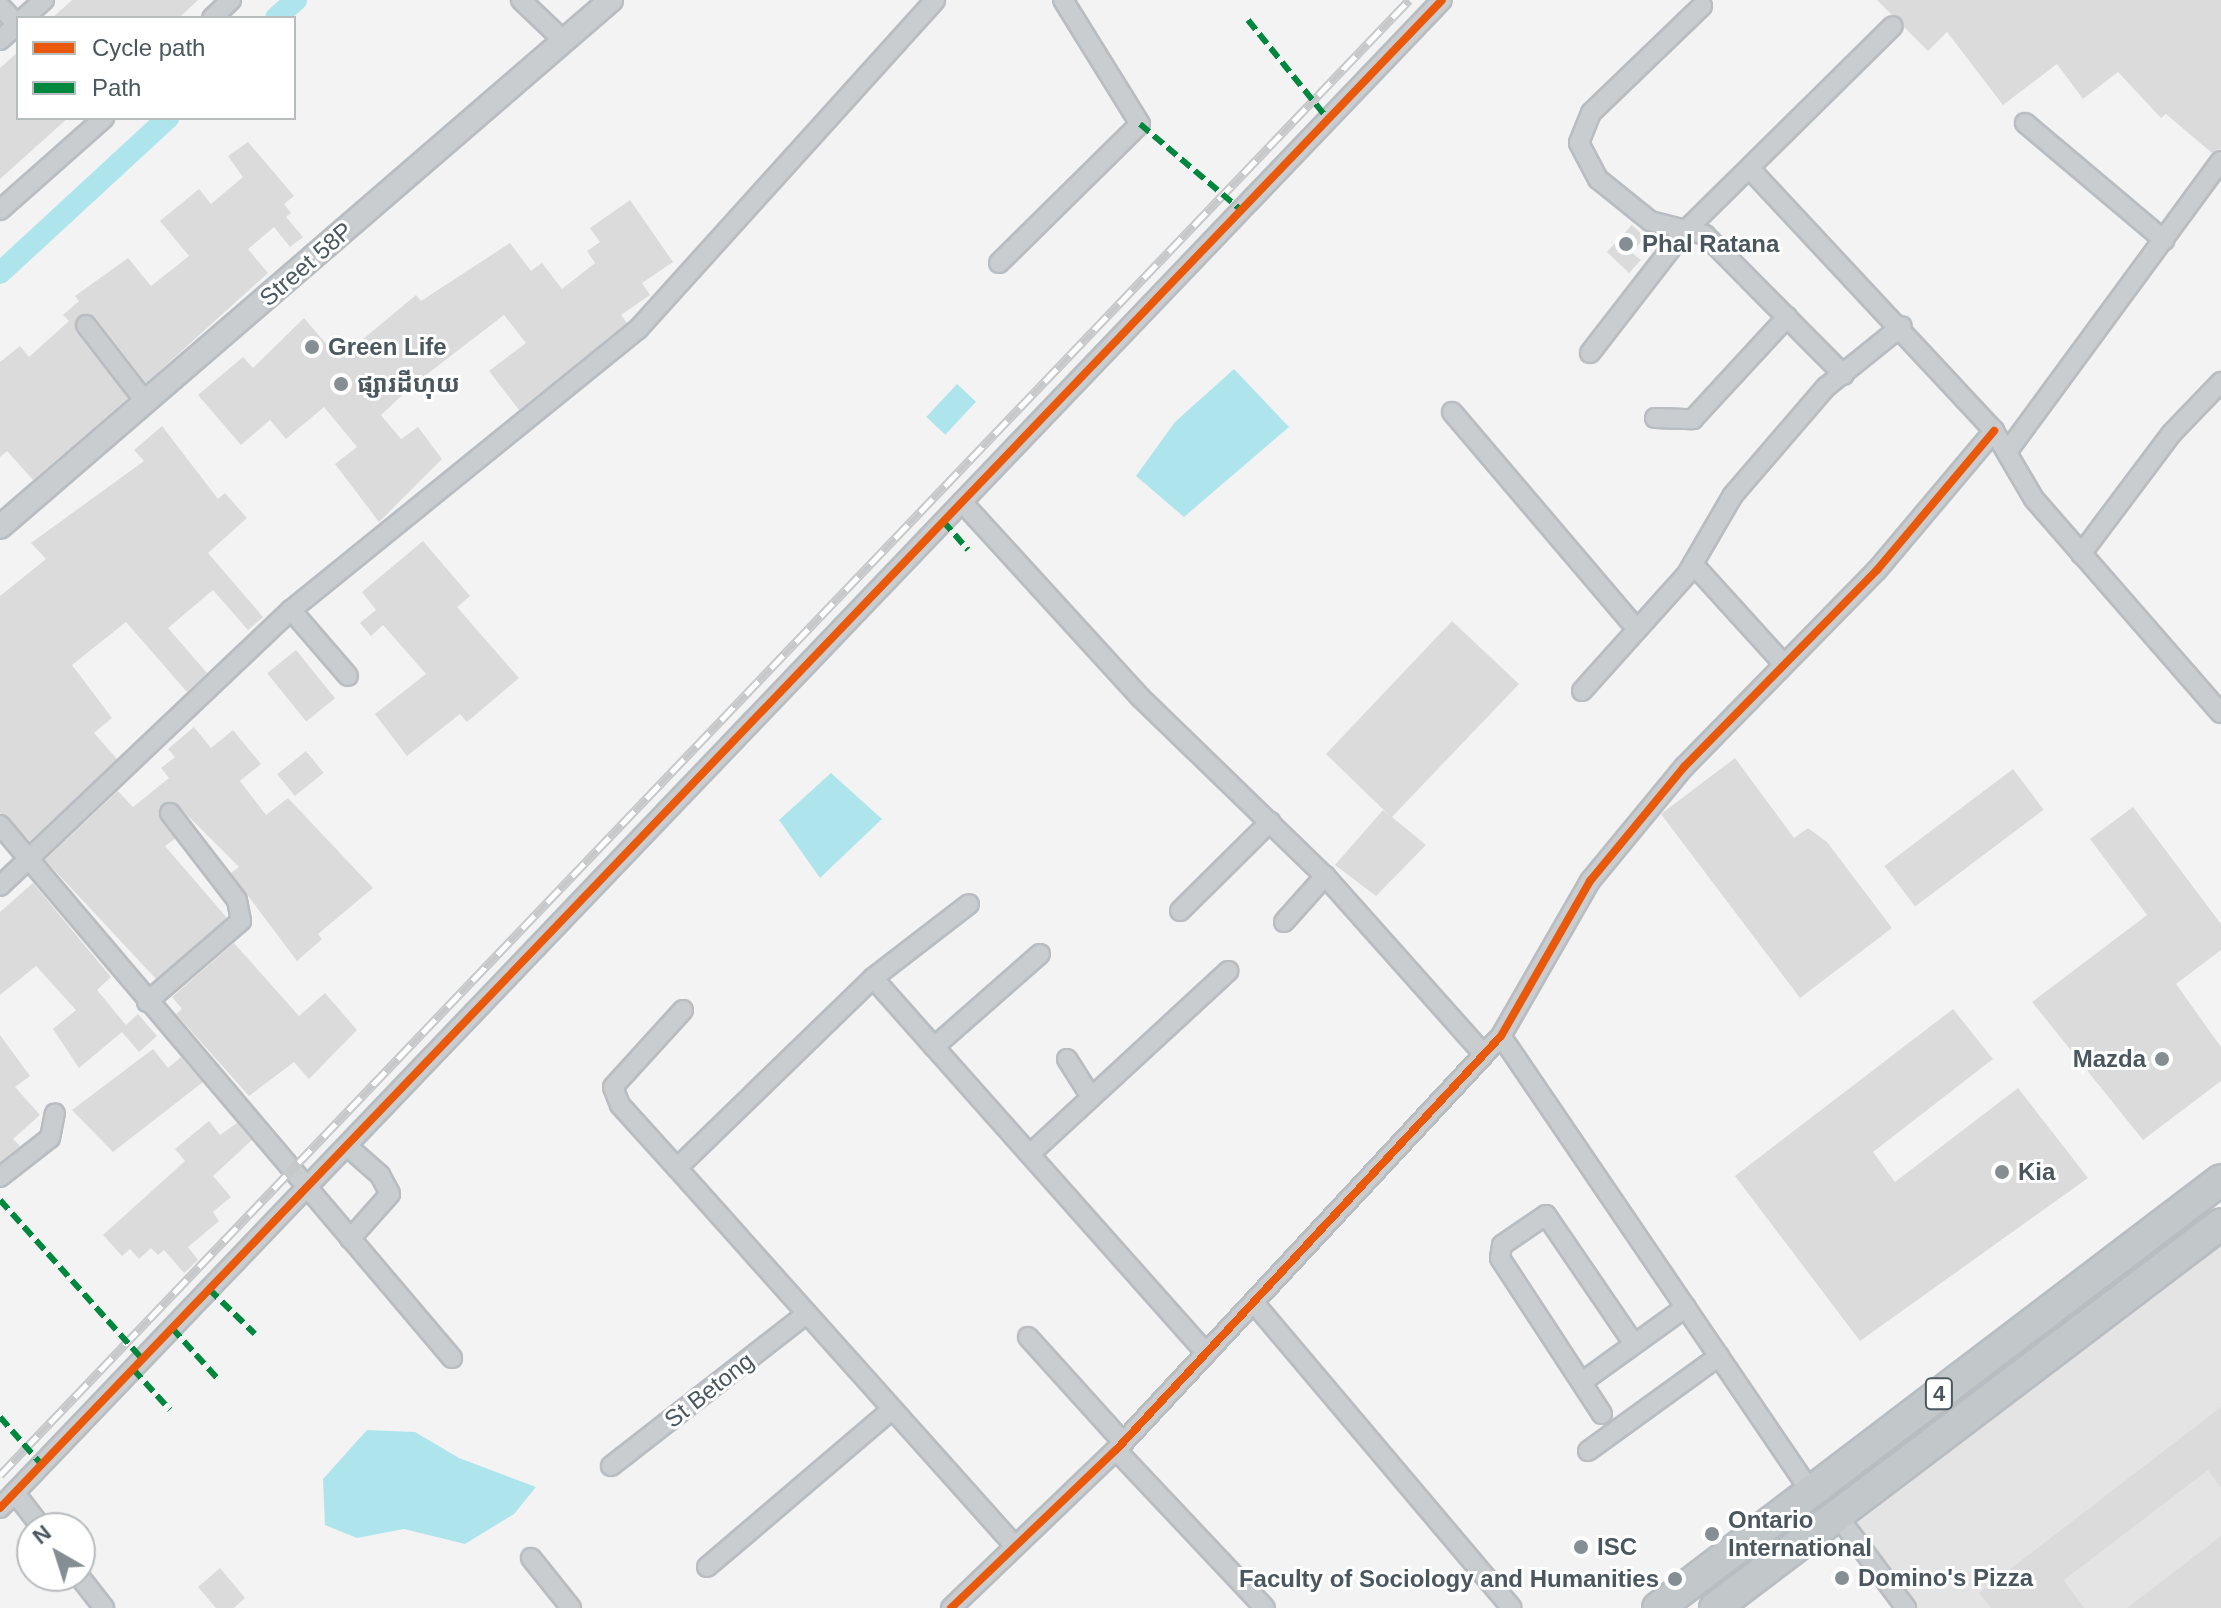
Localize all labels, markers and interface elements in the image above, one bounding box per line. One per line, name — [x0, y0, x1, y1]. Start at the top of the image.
legend — [16, 16, 296, 120]
text: Cycle path — [92, 34, 205, 61]
text: Path — [92, 74, 141, 101]
street label: Street 58P — [254, 216, 358, 312]
place label: Phal Ratana — [1642, 230, 1779, 258]
marker: Phal Ratana — [1617, 235, 1635, 253]
place label: Green Life — [328, 333, 447, 361]
marker: Green Life — [303, 338, 321, 356]
place label: ផ្សារដីហុយ — [357, 370, 460, 398]
marker: ផ្សារដីហុយ — [332, 375, 350, 393]
place label: Mazda — [2073, 1045, 2146, 1073]
marker: Mazda — [2153, 1050, 2171, 1068]
place label: Kia — [2018, 1158, 2055, 1186]
marker: Kia — [1993, 1163, 2011, 1181]
street label: St Betong — [659, 1346, 759, 1434]
road number: 4 — [1923, 1376, 1955, 1412]
place label: Ontario International — [1728, 1506, 1872, 1562]
north arrow — [16, 1512, 96, 1592]
text: N — [28, 1520, 56, 1549]
marker: Ontario International — [1703, 1525, 1721, 1543]
place label: ISC — [1597, 1533, 1637, 1561]
marker: ISC — [1572, 1538, 1590, 1556]
place label: Domino's Pizza — [1858, 1564, 2033, 1592]
place label: Faculty of Sociology and Humanities — [1239, 1565, 1659, 1593]
marker: Domino's Pizza — [1833, 1569, 1851, 1587]
marker: Faculty of Sociology and Humanities — [1666, 1570, 1684, 1588]

